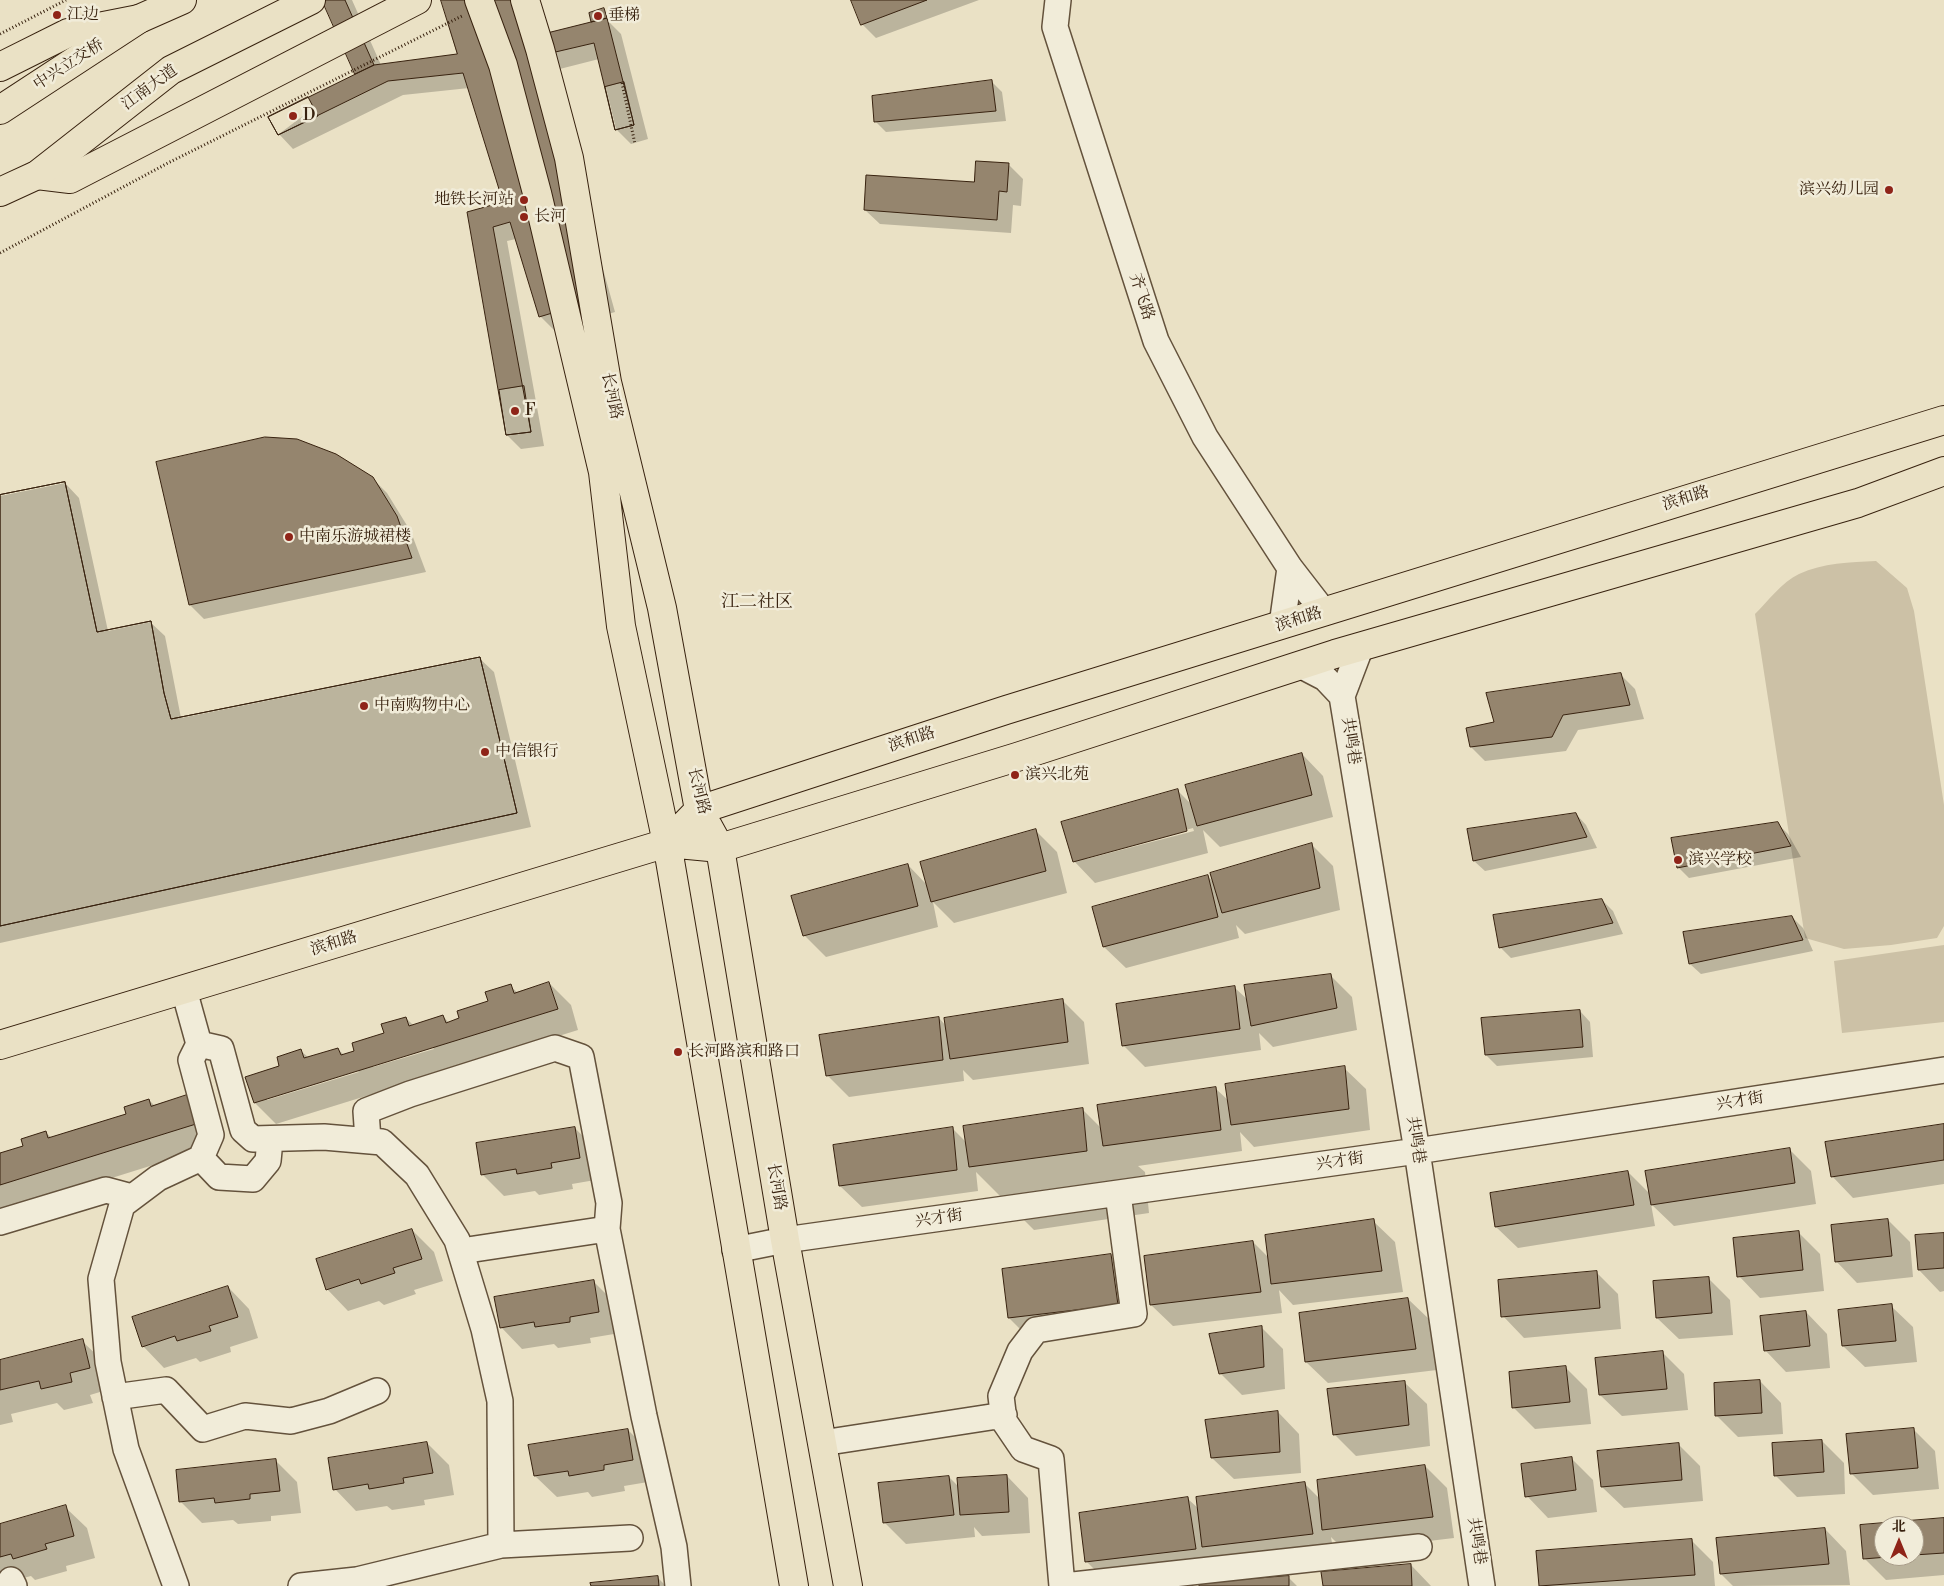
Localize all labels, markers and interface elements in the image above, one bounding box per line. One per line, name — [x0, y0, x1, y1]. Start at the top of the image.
place label: 江边 — [67, 5, 99, 25]
place label: 垂梯 — [608, 6, 640, 26]
marker: 江边 — [51, 9, 63, 21]
marker: 垂梯 — [592, 10, 604, 22]
street label: 中兴立交桥 — [30, 35, 108, 95]
street label: 江南大道 — [118, 61, 182, 115]
place label: D — [303, 106, 315, 126]
marker: D — [287, 110, 299, 122]
place label: 滨兴幼儿园 — [1799, 180, 1879, 200]
marker: 滨兴幼儿园 — [1883, 184, 1895, 196]
place label: 地铁长河站 — [434, 190, 514, 210]
marker: 地铁长河站 — [518, 194, 530, 206]
place label: 长河 — [534, 207, 566, 227]
marker: 长河 — [518, 211, 530, 223]
street label: 齐飞路 — [1124, 271, 1158, 323]
street label: 长河路 — [597, 371, 625, 421]
place label: F — [525, 401, 536, 421]
marker: F — [509, 405, 521, 417]
street label: 滨和路 — [1660, 483, 1712, 515]
place label: 中南乐游城裙楼 — [299, 527, 411, 547]
marker: 中南乐游城裙楼 — [283, 531, 295, 543]
district label: 江二社区 — [721, 592, 793, 614]
street label: 滨和路 — [1273, 604, 1325, 636]
place label: 中南购物中心 — [374, 696, 470, 716]
marker: 中南购物中心 — [358, 700, 370, 712]
street label: 共鸣巷 — [1337, 716, 1363, 766]
street label: 滨和路 — [886, 723, 938, 757]
place label: 中信银行 — [495, 742, 559, 762]
marker: 中信银行 — [479, 746, 491, 758]
street label: 长河路 — [683, 765, 713, 817]
place label: 滨兴北苑 — [1025, 765, 1089, 785]
marker: 滨兴北苑 — [1009, 769, 1021, 781]
place label: 滨兴学校 — [1688, 850, 1752, 870]
marker: 滨兴学校 — [1672, 854, 1684, 866]
street label: 滨和路 — [308, 928, 360, 960]
place label: 长河路滨和路口 — [688, 1042, 800, 1062]
marker: 长河路滨和路口 — [672, 1046, 684, 1058]
street label: 兴才街 — [1715, 1089, 1765, 1115]
street label: 共鸣巷 — [1402, 1115, 1428, 1165]
street label: 兴才街 — [1315, 1149, 1365, 1175]
street label: 长河路 — [762, 1162, 790, 1212]
street label: 兴才街 — [914, 1206, 964, 1232]
street label: 共鸣巷 — [1463, 1516, 1489, 1566]
north arrow — [1874, 1516, 1924, 1566]
text: 北 — [1892, 1518, 1906, 1536]

